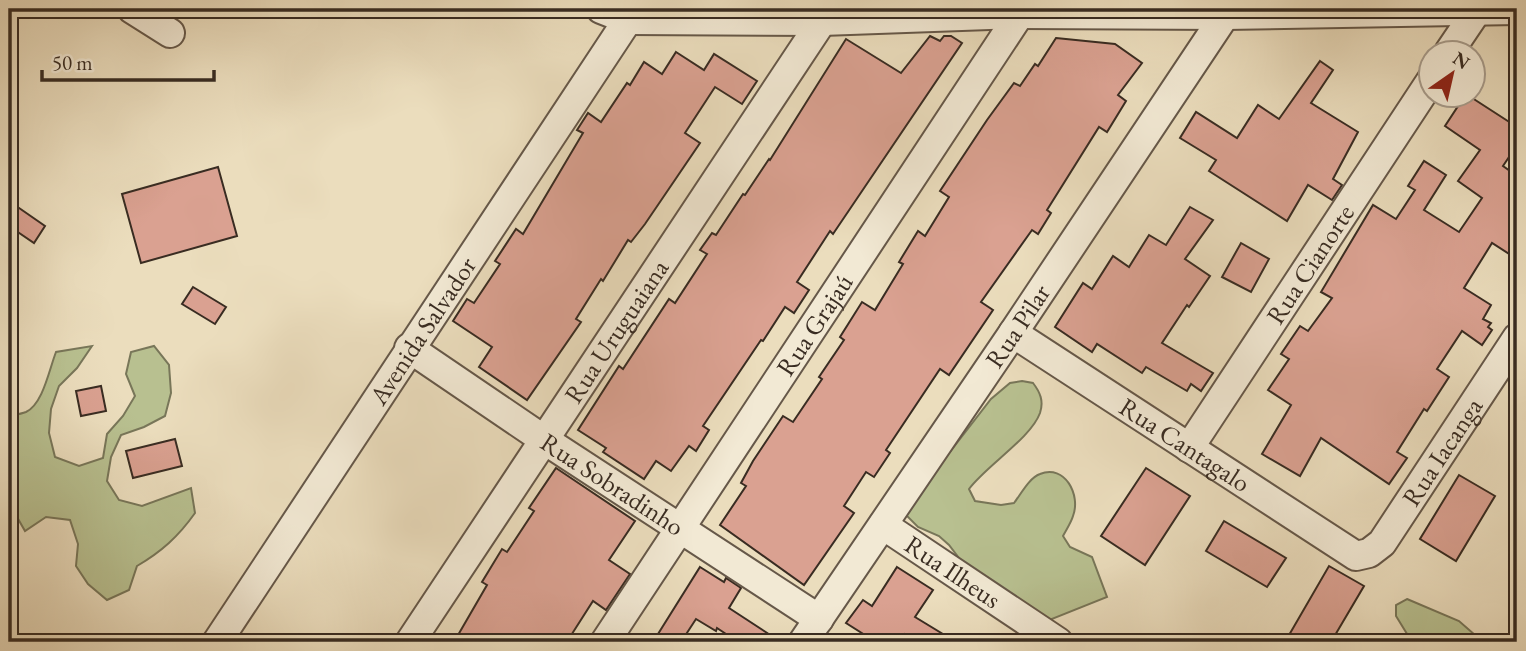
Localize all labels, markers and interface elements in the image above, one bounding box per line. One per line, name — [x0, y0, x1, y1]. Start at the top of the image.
scale bar — [42, 38, 214, 82]
north arrow — [1418, 38, 1488, 108]
text: N — [1448, 46, 1475, 75]
text: 50 m — [52, 49, 93, 76]
street label: Rua Cianorte — [1258, 198, 1362, 331]
street label: Avenida Salvador — [361, 250, 484, 412]
street label: Rua Uruguaiana — [556, 252, 677, 410]
street label: Rua Grajaú — [768, 267, 861, 382]
street label: Rua Pilar — [977, 277, 1058, 374]
street label: Rua Cantagalo — [1113, 390, 1257, 500]
street label: Rua Iacanga — [1394, 391, 1490, 513]
street label: Rua Sobradinho — [534, 425, 691, 544]
street label: Rua Ilheus — [898, 527, 1007, 616]

